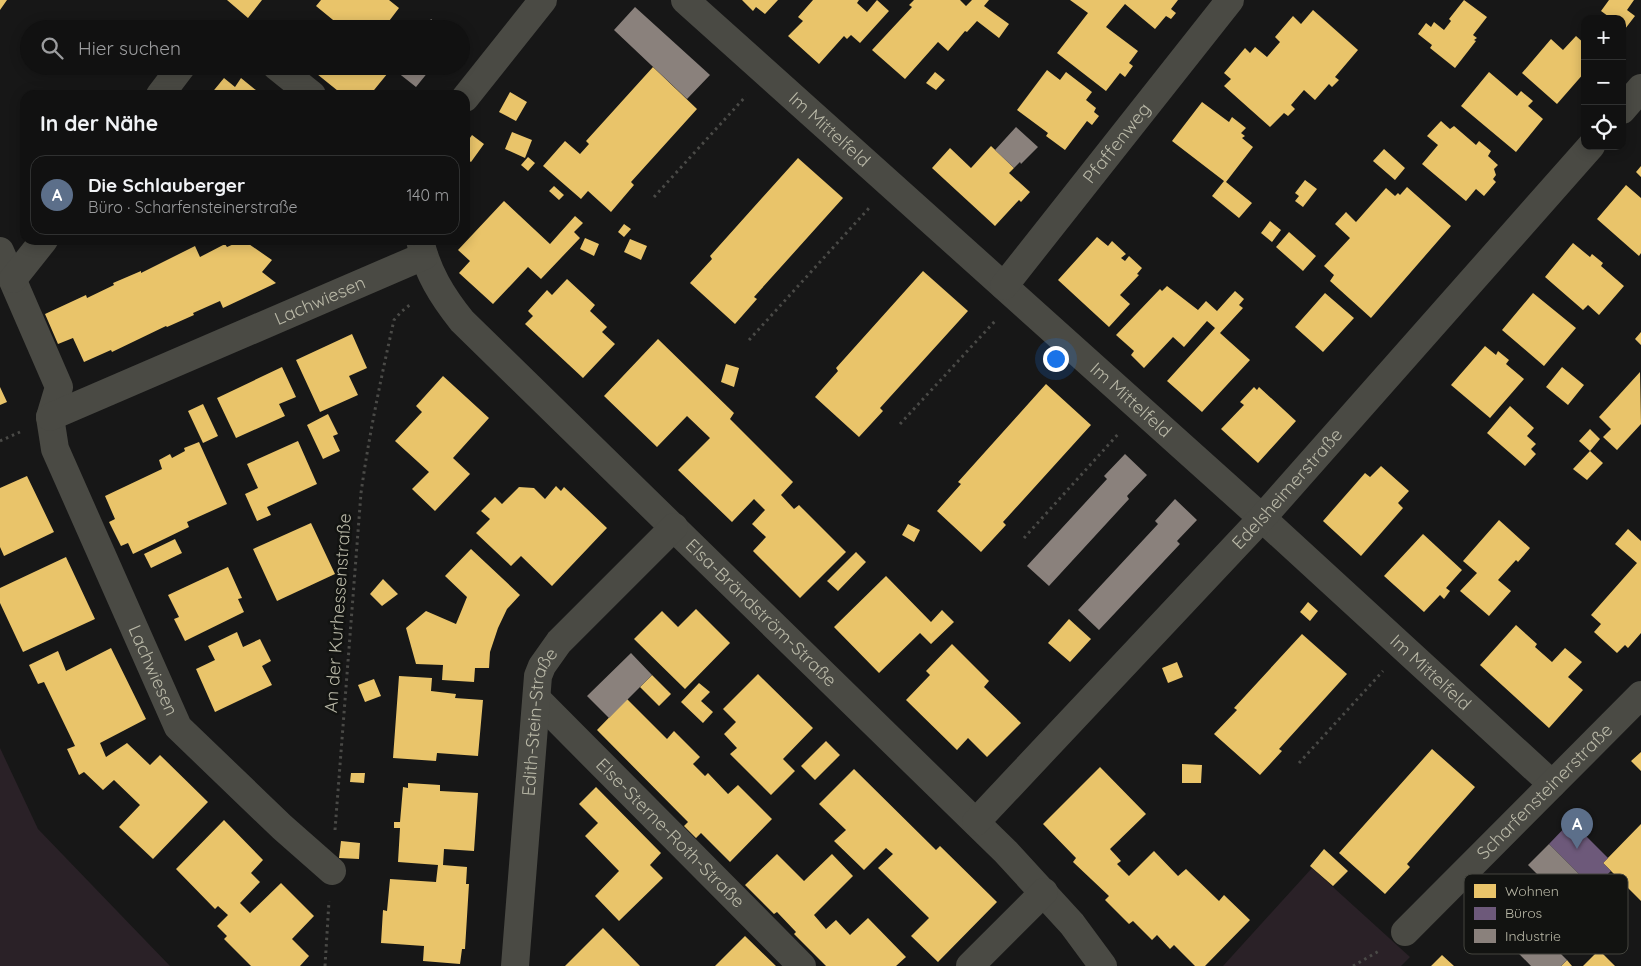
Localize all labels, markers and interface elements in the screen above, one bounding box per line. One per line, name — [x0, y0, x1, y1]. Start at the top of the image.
map controls — [1581, 15, 1626, 150]
button: + — [1581, 15, 1626, 60]
search box — [20, 20, 470, 75]
icon: search — [38, 34, 66, 62]
text: Hier suchen — [78, 36, 181, 60]
button: − — [1581, 60, 1626, 105]
street label: Im Mittelfeld — [784, 87, 875, 172]
street label: Pfaffenweg — [1077, 98, 1155, 188]
button: locate — [1581, 105, 1626, 150]
text: In der Nähe — [40, 110, 158, 136]
text: Die Schlauberger — [88, 173, 245, 197]
text: A — [52, 185, 62, 205]
text: 140 m — [406, 185, 449, 205]
text: Büro · Scharfensteinerstraße — [88, 197, 298, 217]
street label: Lachwiesen — [271, 271, 369, 330]
your location — [1043, 346, 1069, 372]
street label: Im Mittelfeld — [1085, 357, 1177, 442]
street label: Edelsheimerstraße — [1227, 423, 1347, 554]
street label: An der Kurhessenstraße — [319, 512, 356, 714]
street label: Elsa-Brändström-Straße — [681, 534, 842, 691]
street label: Lachwiesen — [123, 621, 183, 719]
street label: Im Mittelfeld — [1385, 629, 1476, 715]
street label: Edith-Stein-Straße — [517, 643, 562, 797]
street label: Scharfensteinerstraße — [1472, 718, 1617, 864]
street label: Else-Sterne-Roth-Straße — [591, 753, 750, 913]
pin: A — [1561, 808, 1593, 849]
legend — [1464, 874, 1628, 954]
text: Wohnen — [1505, 882, 1559, 900]
text: Büros — [1505, 904, 1542, 922]
text: Industrie — [1505, 927, 1561, 945]

